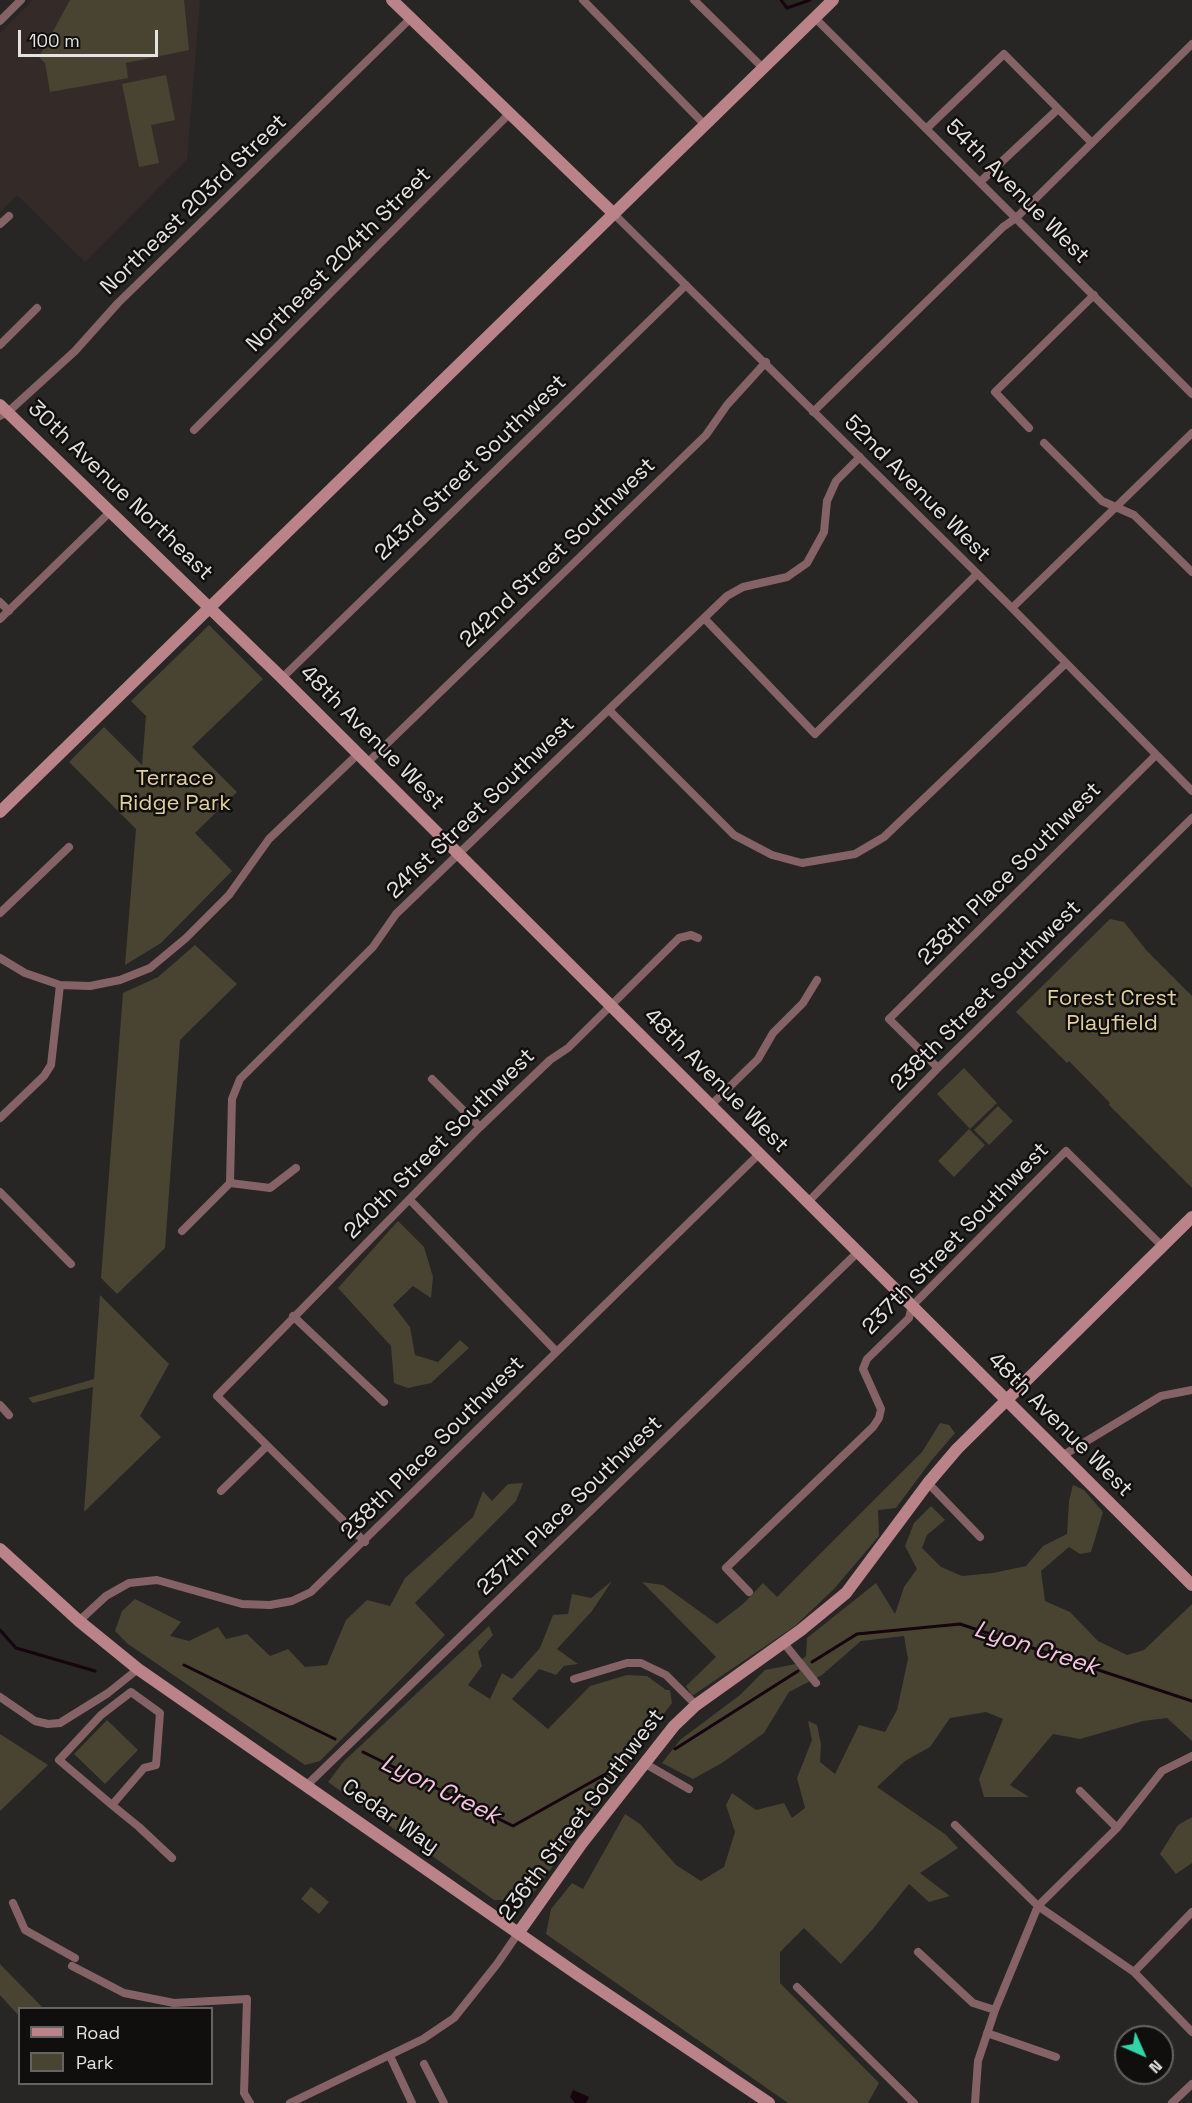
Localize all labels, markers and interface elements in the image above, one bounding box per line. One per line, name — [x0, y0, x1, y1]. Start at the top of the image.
scale bar — [21, 18, 160, 56]
text: 100 m — [29, 29, 80, 52]
street label: Northeast 203rd Street — [95, 109, 293, 301]
street label: 54th Avenue West — [939, 114, 1095, 270]
street label: Northeast 204th Street — [241, 162, 437, 358]
street label: 243rd Street Southwest — [370, 370, 572, 566]
street label: 30th Avenue Northeast — [22, 396, 218, 586]
street label: 52nd Avenue West — [838, 410, 996, 568]
street label: 242nd Street Southwest — [455, 453, 661, 653]
street label: 48th Avenue West — [294, 660, 450, 816]
street label: 241st Street Southwest — [382, 711, 580, 905]
park label: Terrace Ridge Park — [119, 766, 231, 818]
street label: 238th Place Southwest — [913, 777, 1107, 971]
street label: 238th Street Southwest — [885, 895, 1087, 1097]
park label: Forest Crest Playfield — [1047, 986, 1177, 1038]
street label: 48th Avenue West — [638, 1003, 794, 1159]
street label: 240th Street Southwest — [339, 1043, 541, 1245]
street label: 237th Street Southwest — [857, 1137, 1055, 1341]
street label: 48th Avenue West — [982, 1347, 1138, 1503]
street label: 238th Place Southwest — [336, 1351, 530, 1545]
street label: 237th Place Southwest — [472, 1411, 668, 1601]
water label: Lyon Creek — [970, 1615, 1102, 1683]
street label: 236th Street Southwest — [494, 1704, 670, 1926]
water label: Lyon Creek — [376, 1749, 504, 1831]
street label: Cedar Way — [336, 1774, 444, 1860]
legend — [18, 2007, 213, 2085]
text: Road — [76, 2021, 120, 2044]
north arrow — [1114, 2025, 1174, 2085]
text: Park — [76, 2051, 113, 2074]
text: N — [1144, 2055, 1167, 2078]

